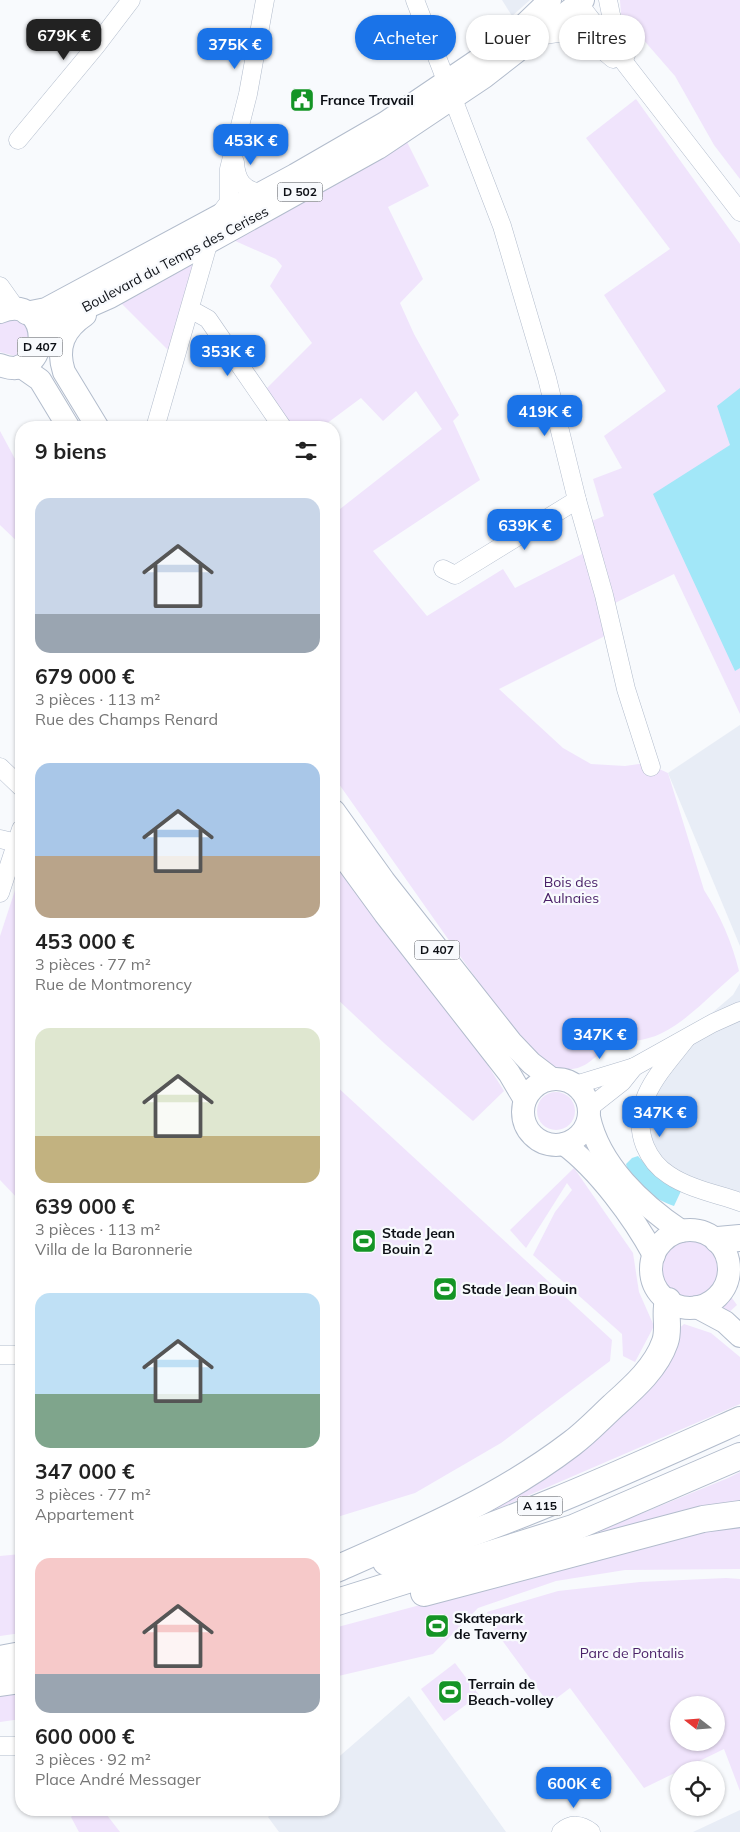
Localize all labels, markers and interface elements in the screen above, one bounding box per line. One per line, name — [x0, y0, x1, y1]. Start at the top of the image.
chip: Acheter — [355, 15, 456, 60]
chip: Louer — [466, 15, 549, 60]
chip: Filtres — [559, 15, 645, 60]
pin: 679K € — [23, 18, 105, 61]
text: 679K € — [37, 25, 91, 45]
pin: 375K € — [194, 28, 276, 70]
text: 375K € — [208, 34, 262, 54]
public building icon: France Travail — [289, 87, 315, 113]
place label: France Travail — [320, 91, 414, 109]
pin: 453K € — [210, 124, 292, 166]
text: 453K € — [224, 130, 278, 150]
road number: D 502 — [278, 182, 322, 202]
street label: Boulevard du Temps des Cerises — [79, 202, 271, 316]
pin: 353K € — [187, 334, 269, 377]
road number: D 407 — [18, 338, 62, 357]
text: 353K € — [201, 341, 255, 361]
pin: 419K € — [504, 394, 586, 437]
text: 419K € — [518, 401, 572, 421]
icon: filters — [292, 437, 320, 465]
text: 9 biens — [35, 438, 107, 464]
pin: 639K € — [484, 508, 566, 551]
text: 639K € — [498, 515, 552, 535]
icon: home — [133, 531, 223, 621]
text: 679 000 € — [35, 663, 135, 689]
text: 3 pièces · 113 m² — [35, 689, 160, 709]
text: Rue des Champs Renard — [35, 709, 218, 729]
icon: home — [133, 796, 223, 886]
park label: Bois des Aulnaies — [543, 873, 599, 907]
text: 453 000 € — [35, 928, 135, 954]
road number: D 407 — [414, 940, 460, 960]
text: 3 pièces · 77 m² — [35, 954, 151, 974]
text: Rue de Montmorency — [35, 974, 192, 994]
pin: 347K € — [559, 1018, 641, 1060]
text: 347K € — [573, 1024, 627, 1044]
icon: home — [133, 1061, 223, 1151]
pin: 347K € — [619, 1096, 701, 1138]
text: 347K € — [633, 1102, 687, 1122]
text: 639 000 € — [35, 1193, 135, 1219]
text: 3 pièces · 113 m² — [35, 1219, 160, 1239]
place label: Stade Jean Bouin 2 — [382, 1224, 455, 1258]
sports icon: Stade Jean Bouin 2 — [351, 1228, 377, 1254]
text: Villa de la Baronnerie — [35, 1239, 193, 1259]
sports icon: Stade Jean Bouin — [432, 1276, 458, 1302]
place label: Stade Jean Bouin — [462, 1280, 577, 1298]
icon: home — [133, 1326, 223, 1416]
text: 347 000 € — [35, 1458, 135, 1484]
text: 3 pièces · 77 m² — [35, 1484, 151, 1504]
road number: A 115 — [518, 1496, 562, 1515]
text: Appartement — [35, 1504, 134, 1524]
icon: home — [133, 1591, 223, 1681]
place label: Skatepark de Taverny — [454, 1609, 527, 1643]
sports icon: Skatepark de Taverny — [424, 1613, 450, 1639]
park label: Parc de Pontalis — [580, 1644, 684, 1662]
place label: Terrain de Beach-volley — [468, 1675, 554, 1709]
sports icon: Terrain de Beach-volley — [437, 1679, 463, 1705]
north arrow — [670, 1696, 725, 1751]
map controls — [670, 1696, 725, 1816]
text: 600 000 € — [35, 1723, 135, 1749]
text: 3 pièces · 92 m² — [35, 1749, 151, 1769]
button: locate — [670, 1761, 725, 1816]
pin: 600K € — [533, 1766, 615, 1809]
text: Place André Messager — [35, 1769, 201, 1789]
text: 600K € — [547, 1773, 601, 1793]

